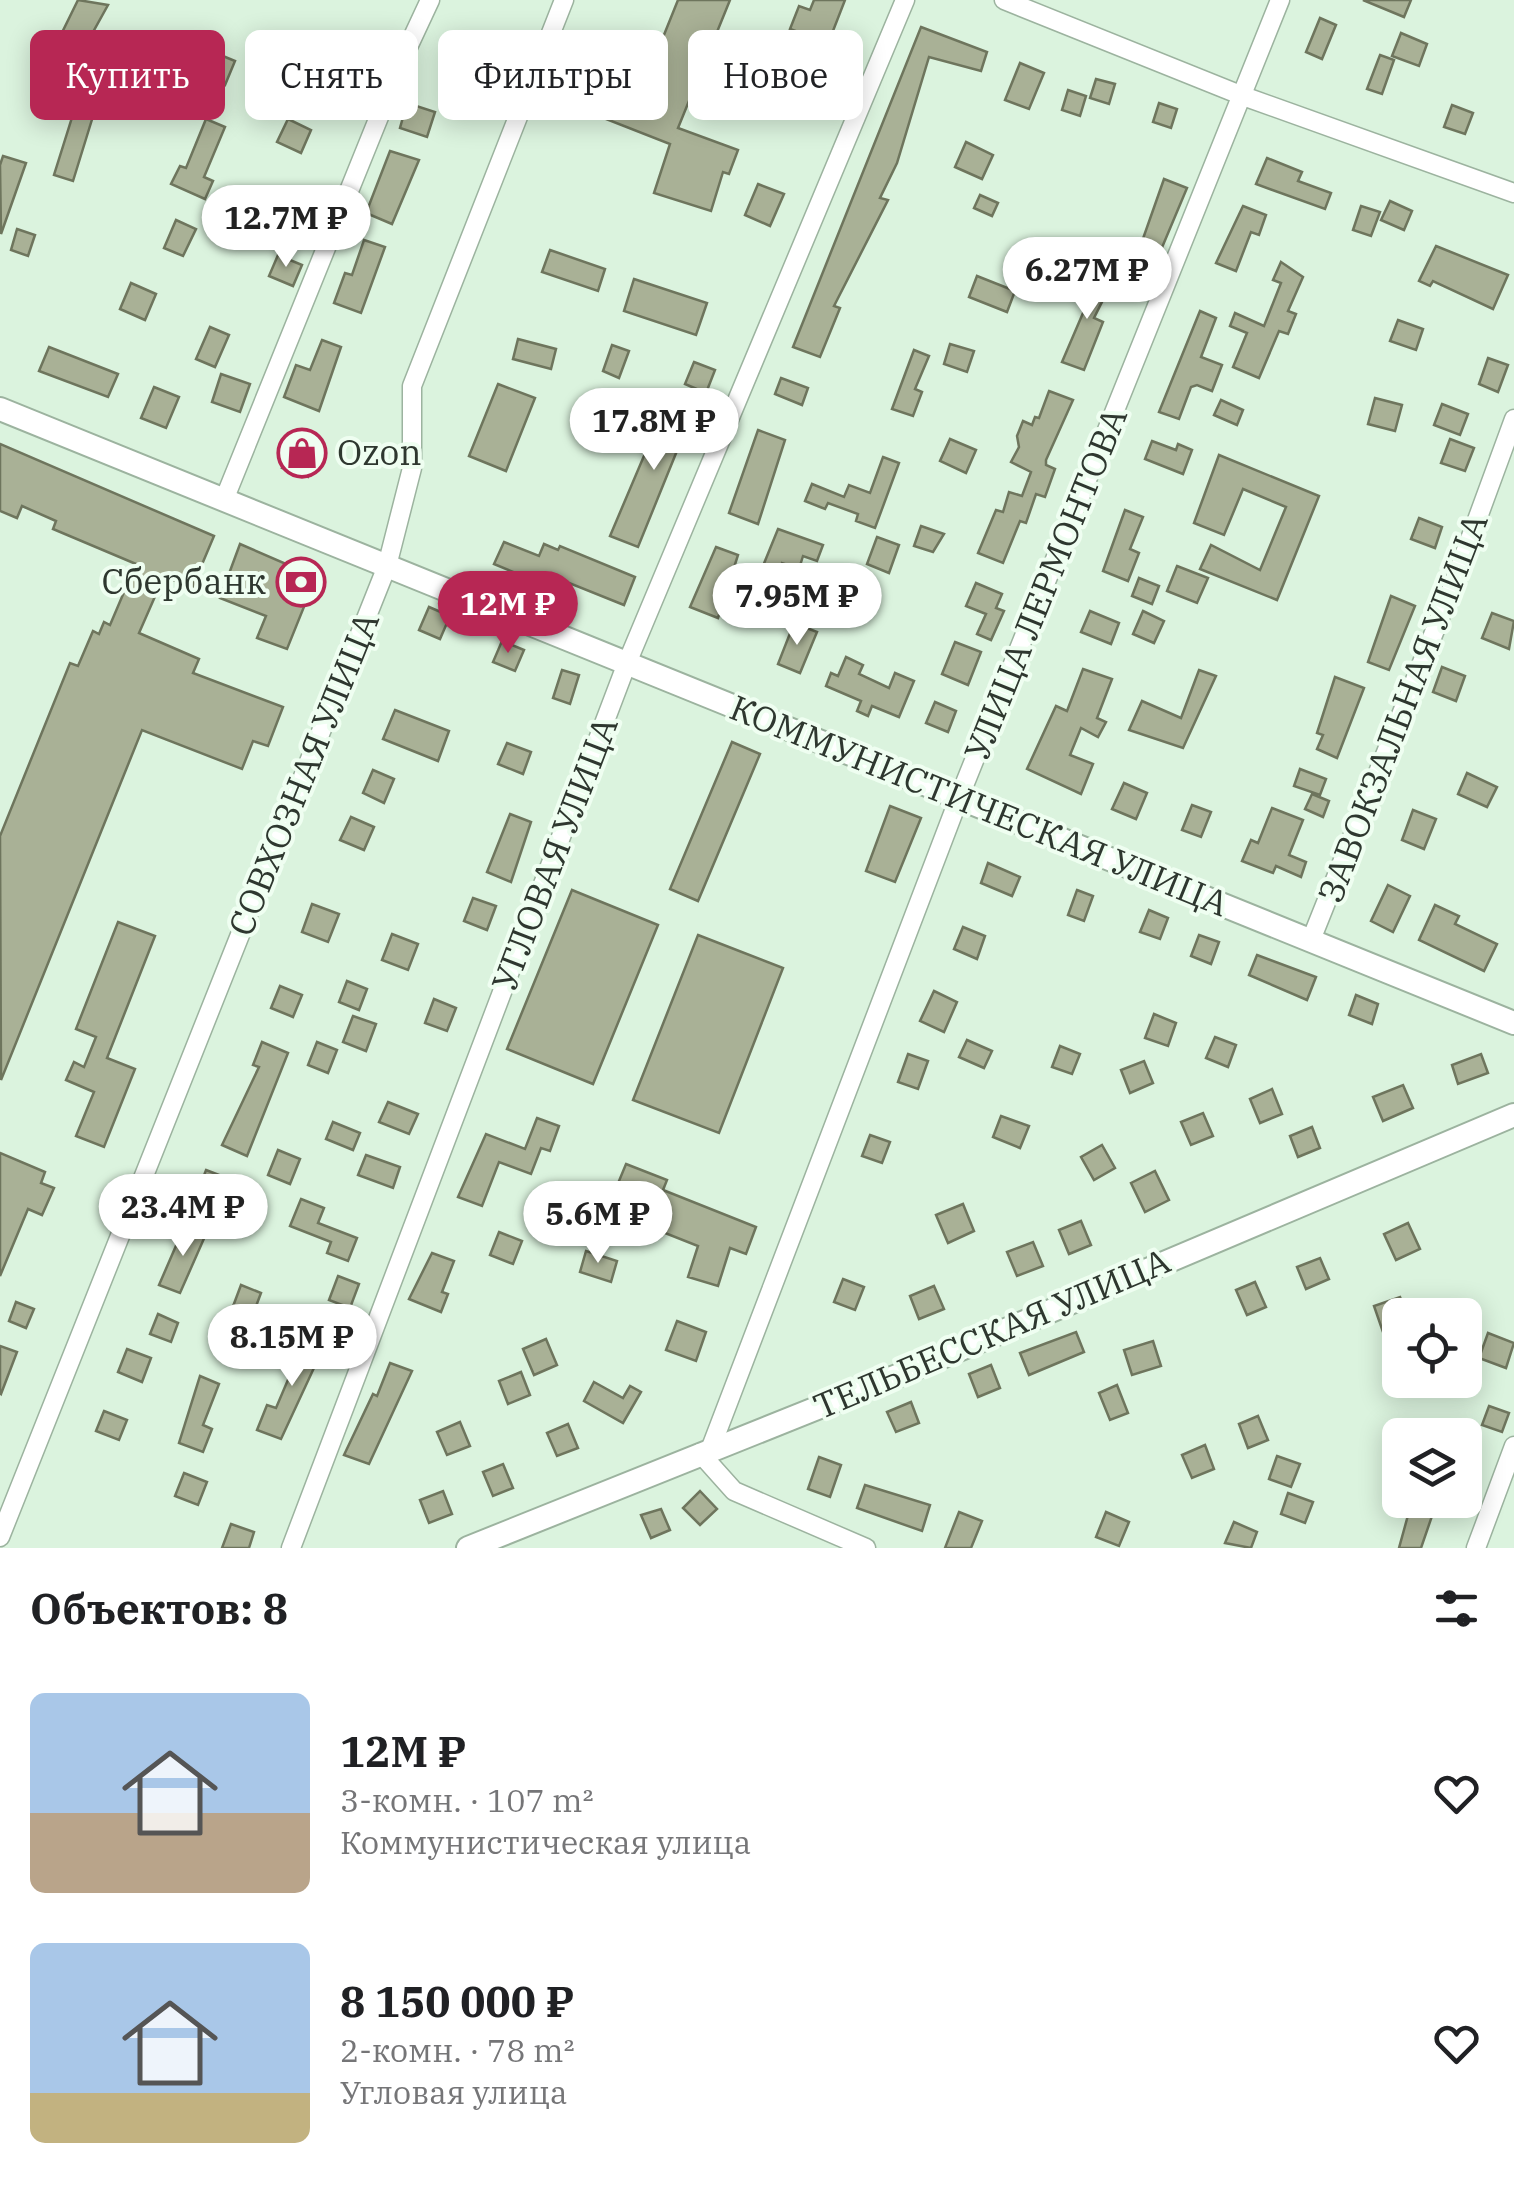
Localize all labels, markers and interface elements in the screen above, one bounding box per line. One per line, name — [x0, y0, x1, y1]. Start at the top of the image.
chip: Купить — [30, 30, 225, 120]
chip: Снять — [245, 30, 418, 120]
chip: Фильтры — [438, 30, 668, 120]
chip: Новое — [688, 30, 863, 120]
pin: 12.7M ₽ — [194, 185, 378, 270]
text: 12.7M ₽ — [224, 196, 348, 238]
pin: 6.27M ₽ — [995, 237, 1179, 322]
text: 6.27M ₽ — [1025, 248, 1149, 290]
pin: 17.8M ₽ — [562, 388, 746, 473]
text: 17.8M ₽ — [592, 399, 716, 441]
street label: УЛИЦА ЛЕРМОНТОВА — [953, 400, 1137, 767]
shop icon: Ozon — [276, 427, 328, 479]
place label: Ozon — [337, 429, 422, 475]
street label: ЗАВОКЗАЛЬНАЯ УЛИЦА — [1307, 506, 1498, 909]
bank icon: Сбербанк — [275, 556, 327, 608]
place label: Сбербанк — [102, 558, 266, 604]
pin: 7.95M ₽ — [705, 563, 889, 648]
pin: 12M ₽ — [438, 571, 578, 656]
text: 7.95M ₽ — [735, 574, 859, 616]
text: 12M ₽ — [460, 582, 556, 624]
street label: СОВХОЗНАЯ УЛИЦА — [217, 605, 389, 942]
street label: КОММУНИСТИЧЕСКАЯ УЛИЦА — [724, 684, 1235, 926]
street label: УГЛОВАЯ УЛИЦА — [481, 710, 628, 997]
pin: 23.4M ₽ — [91, 1174, 275, 1259]
pin: 5.6M ₽ — [517, 1181, 679, 1266]
text: 23.4M ₽ — [121, 1185, 245, 1227]
text: 5.6M ₽ — [545, 1192, 651, 1234]
street label: ТЕЛЬБЕССКАЯ УЛИЦА — [806, 1237, 1177, 1429]
map controls — [1382, 1298, 1482, 1518]
button: locate — [1382, 1298, 1482, 1398]
pin: 8.15M ₽ — [200, 1304, 384, 1389]
text: 8.15M ₽ — [230, 1315, 354, 1357]
button: layers — [1382, 1418, 1482, 1518]
text: Объектов: 8 — [30, 1581, 288, 1636]
icon: filters — [1429, 1581, 1484, 1636]
text: 12M ₽ — [340, 1724, 466, 1779]
icon: home — [110, 1733, 230, 1853]
icon: heart — [1429, 1766, 1484, 1821]
text: 3-комн. · 107 m² — [340, 1779, 594, 1821]
text: Коммунистическая улица — [340, 1821, 751, 1863]
text: 8 150 000 ₽ — [340, 1974, 574, 2029]
icon: home — [110, 1983, 230, 2103]
icon: heart — [1429, 2016, 1484, 2071]
text: 2-комн. · 78 m² — [340, 2029, 574, 2071]
text: Угловая улица — [340, 2071, 567, 2113]

